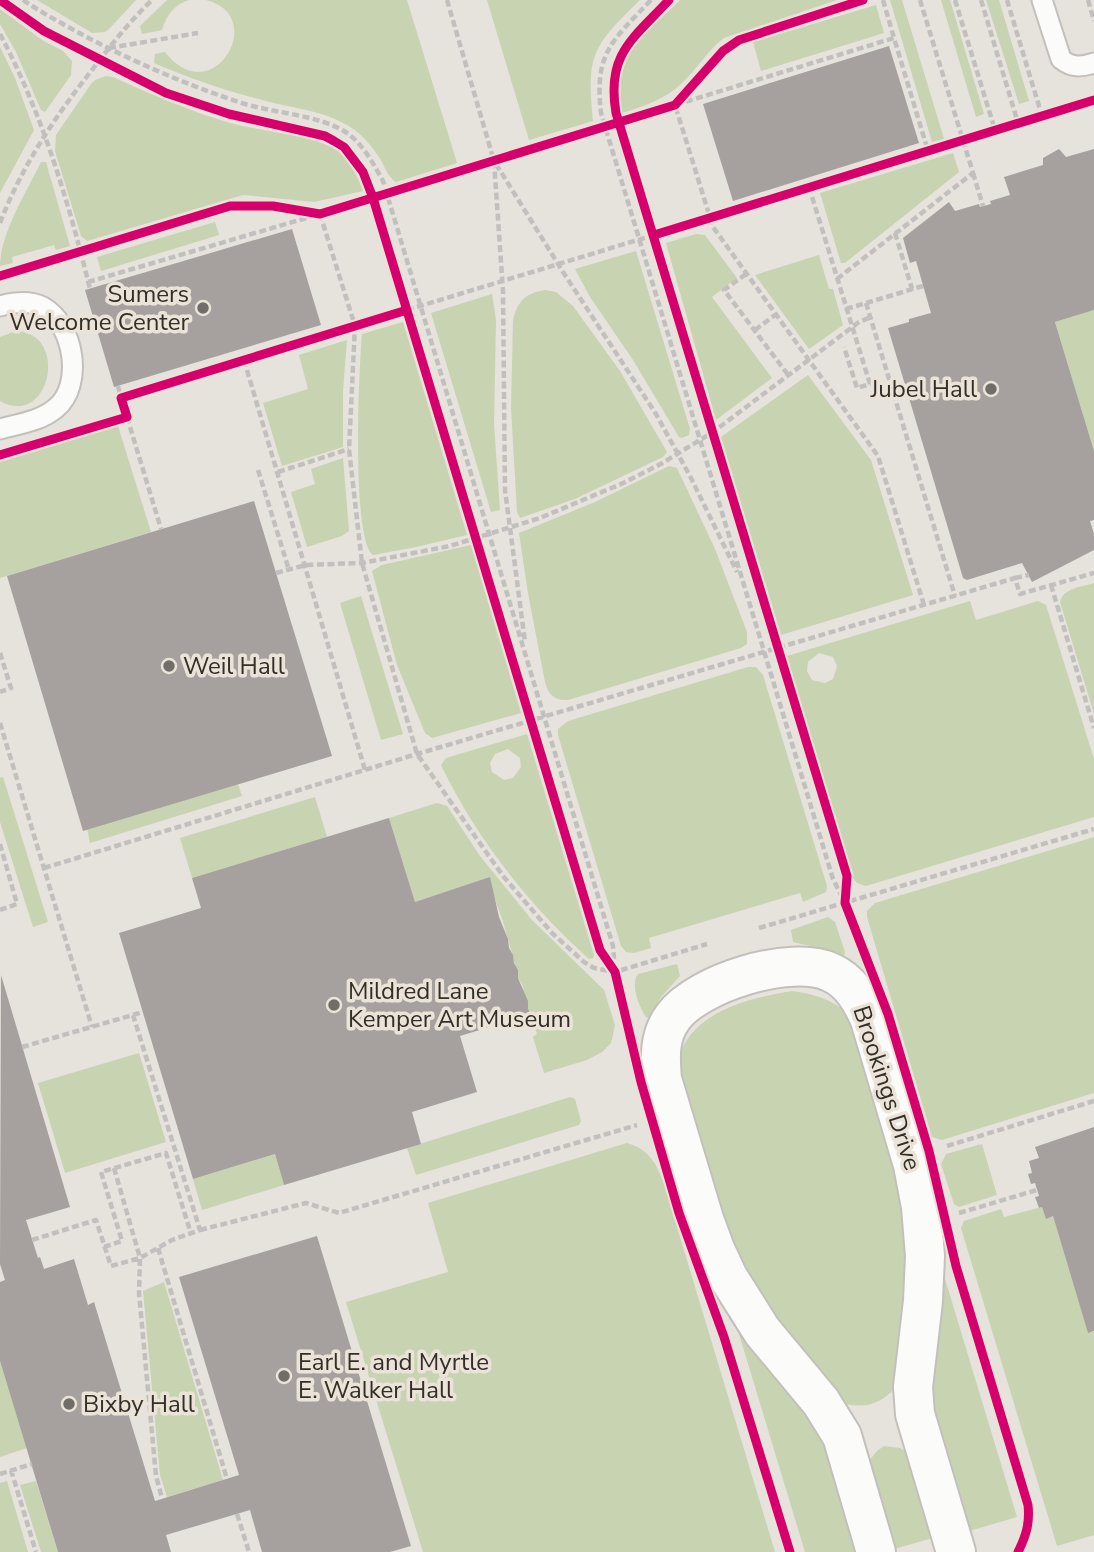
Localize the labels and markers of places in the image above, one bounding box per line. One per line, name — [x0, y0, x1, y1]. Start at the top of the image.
place label: Sumers Welcome Center — [9, 278, 189, 338]
marker: Sumers Welcome Center — [195, 300, 211, 316]
place label: Jubel Hall — [870, 373, 977, 405]
marker: Jubel Hall — [983, 381, 999, 397]
place label: Weil Hall — [183, 650, 285, 682]
marker: Weil Hall — [161, 658, 177, 674]
place label: Mildred Lane Kemper Art Museum — [348, 975, 571, 1035]
marker: Mildred Lane Kemper Art Museum — [326, 997, 342, 1013]
place label: Earl E. and Myrtle E. Walker Hall — [298, 1346, 489, 1406]
marker: Earl E. and Myrtle E. Walker Hall — [276, 1368, 292, 1384]
place label: Bixby Hall — [83, 1388, 195, 1420]
marker: Bixby Hall — [61, 1396, 77, 1412]

